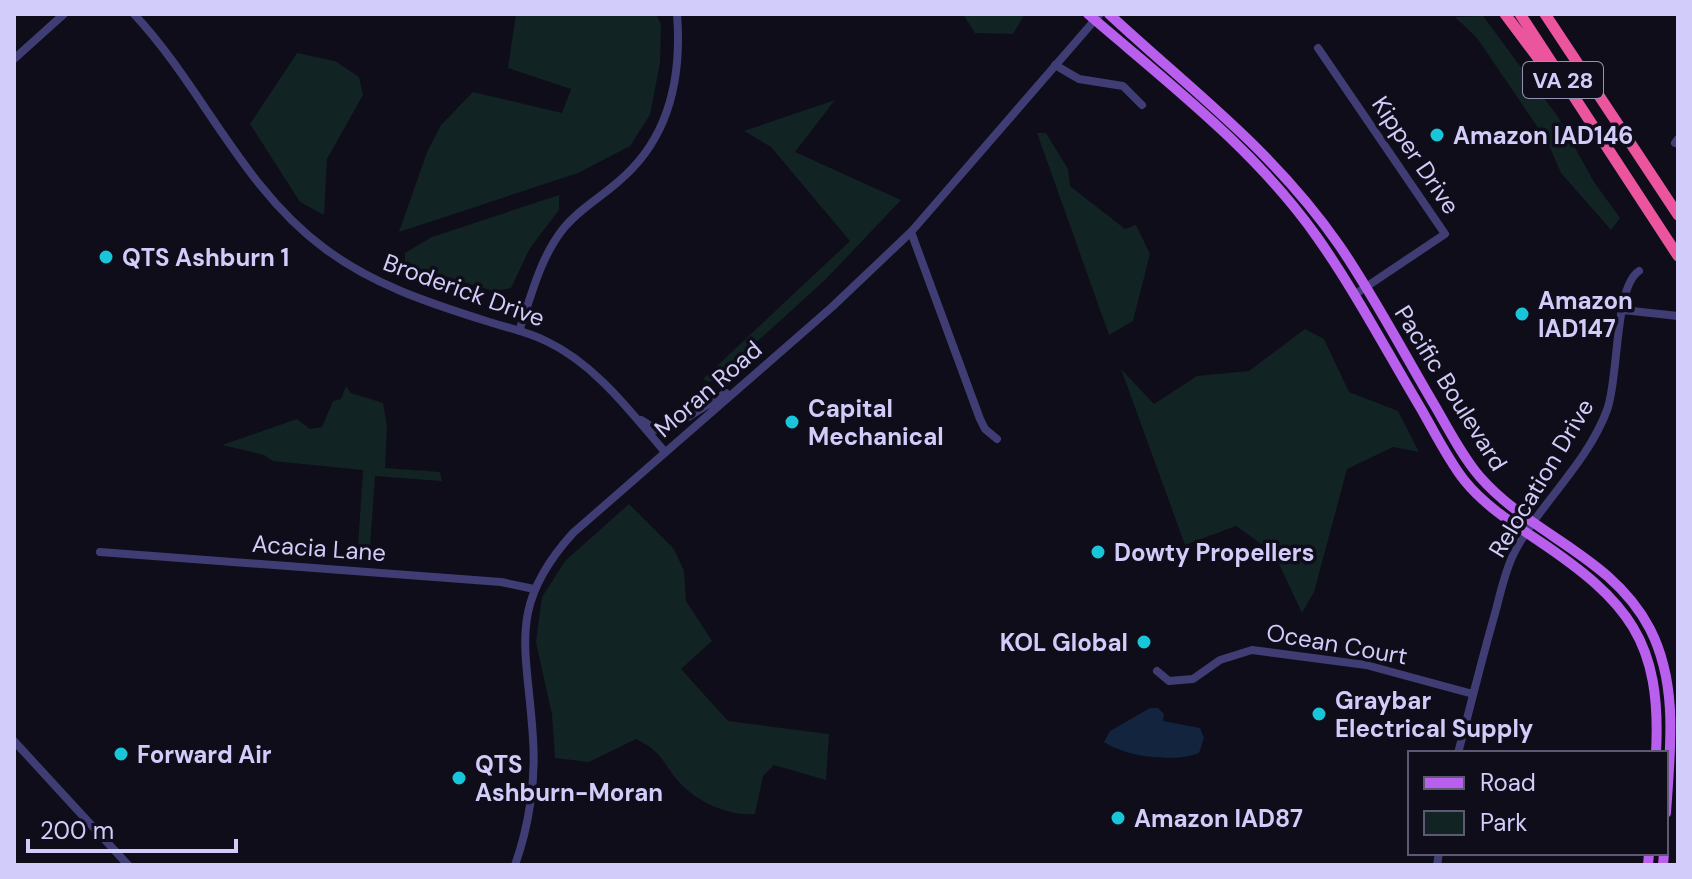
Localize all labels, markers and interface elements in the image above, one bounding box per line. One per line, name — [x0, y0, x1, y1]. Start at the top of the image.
road number: VA 28 — [1523, 62, 1603, 98]
street label: Kipper Drive — [1365, 90, 1467, 220]
place label: Amazon IAD146 — [1453, 120, 1634, 151]
marker: Amazon IAD146 — [1428, 126, 1446, 144]
place label: QTS Ashburn 1 — [122, 242, 289, 273]
street label: Broderick Drive — [379, 246, 549, 334]
marker: QTS Ashburn 1 — [97, 248, 115, 266]
place label: Amazon IAD147 — [1538, 285, 1633, 344]
street label: Pacific Boulevard — [1388, 300, 1514, 476]
marker: Amazon IAD147 — [1513, 305, 1531, 323]
street label: Moran Road — [648, 334, 768, 444]
place label: Capital Mechanical — [808, 393, 944, 452]
street label: Relocation Drive — [1481, 393, 1601, 563]
marker: Capital Mechanical — [783, 413, 801, 431]
street label: Acacia Lane — [251, 528, 387, 568]
place label: Dowty Propellers — [1114, 537, 1314, 568]
marker: Dowty Propellers — [1089, 543, 1107, 561]
street label: Ocean Court — [1264, 616, 1410, 672]
place label: KOL Global — [1000, 627, 1128, 658]
marker: KOL Global — [1135, 633, 1153, 651]
place label: Graybar Electrical Supply — [1335, 685, 1534, 744]
marker: Graybar Electrical Supply — [1310, 705, 1328, 723]
place label: Forward Air — [137, 739, 272, 770]
marker: Forward Air — [112, 745, 130, 763]
place label: QTS Ashburn-Moran — [475, 749, 663, 808]
legend — [1408, 751, 1668, 855]
text: Road — [1480, 767, 1536, 798]
marker: QTS Ashburn-Moran — [450, 769, 468, 787]
scale bar — [28, 803, 236, 853]
place label: Amazon IAD87 — [1134, 803, 1303, 834]
text: Park — [1480, 807, 1527, 838]
marker: Amazon IAD87 — [1109, 809, 1127, 827]
text: 200 m — [40, 815, 114, 846]

